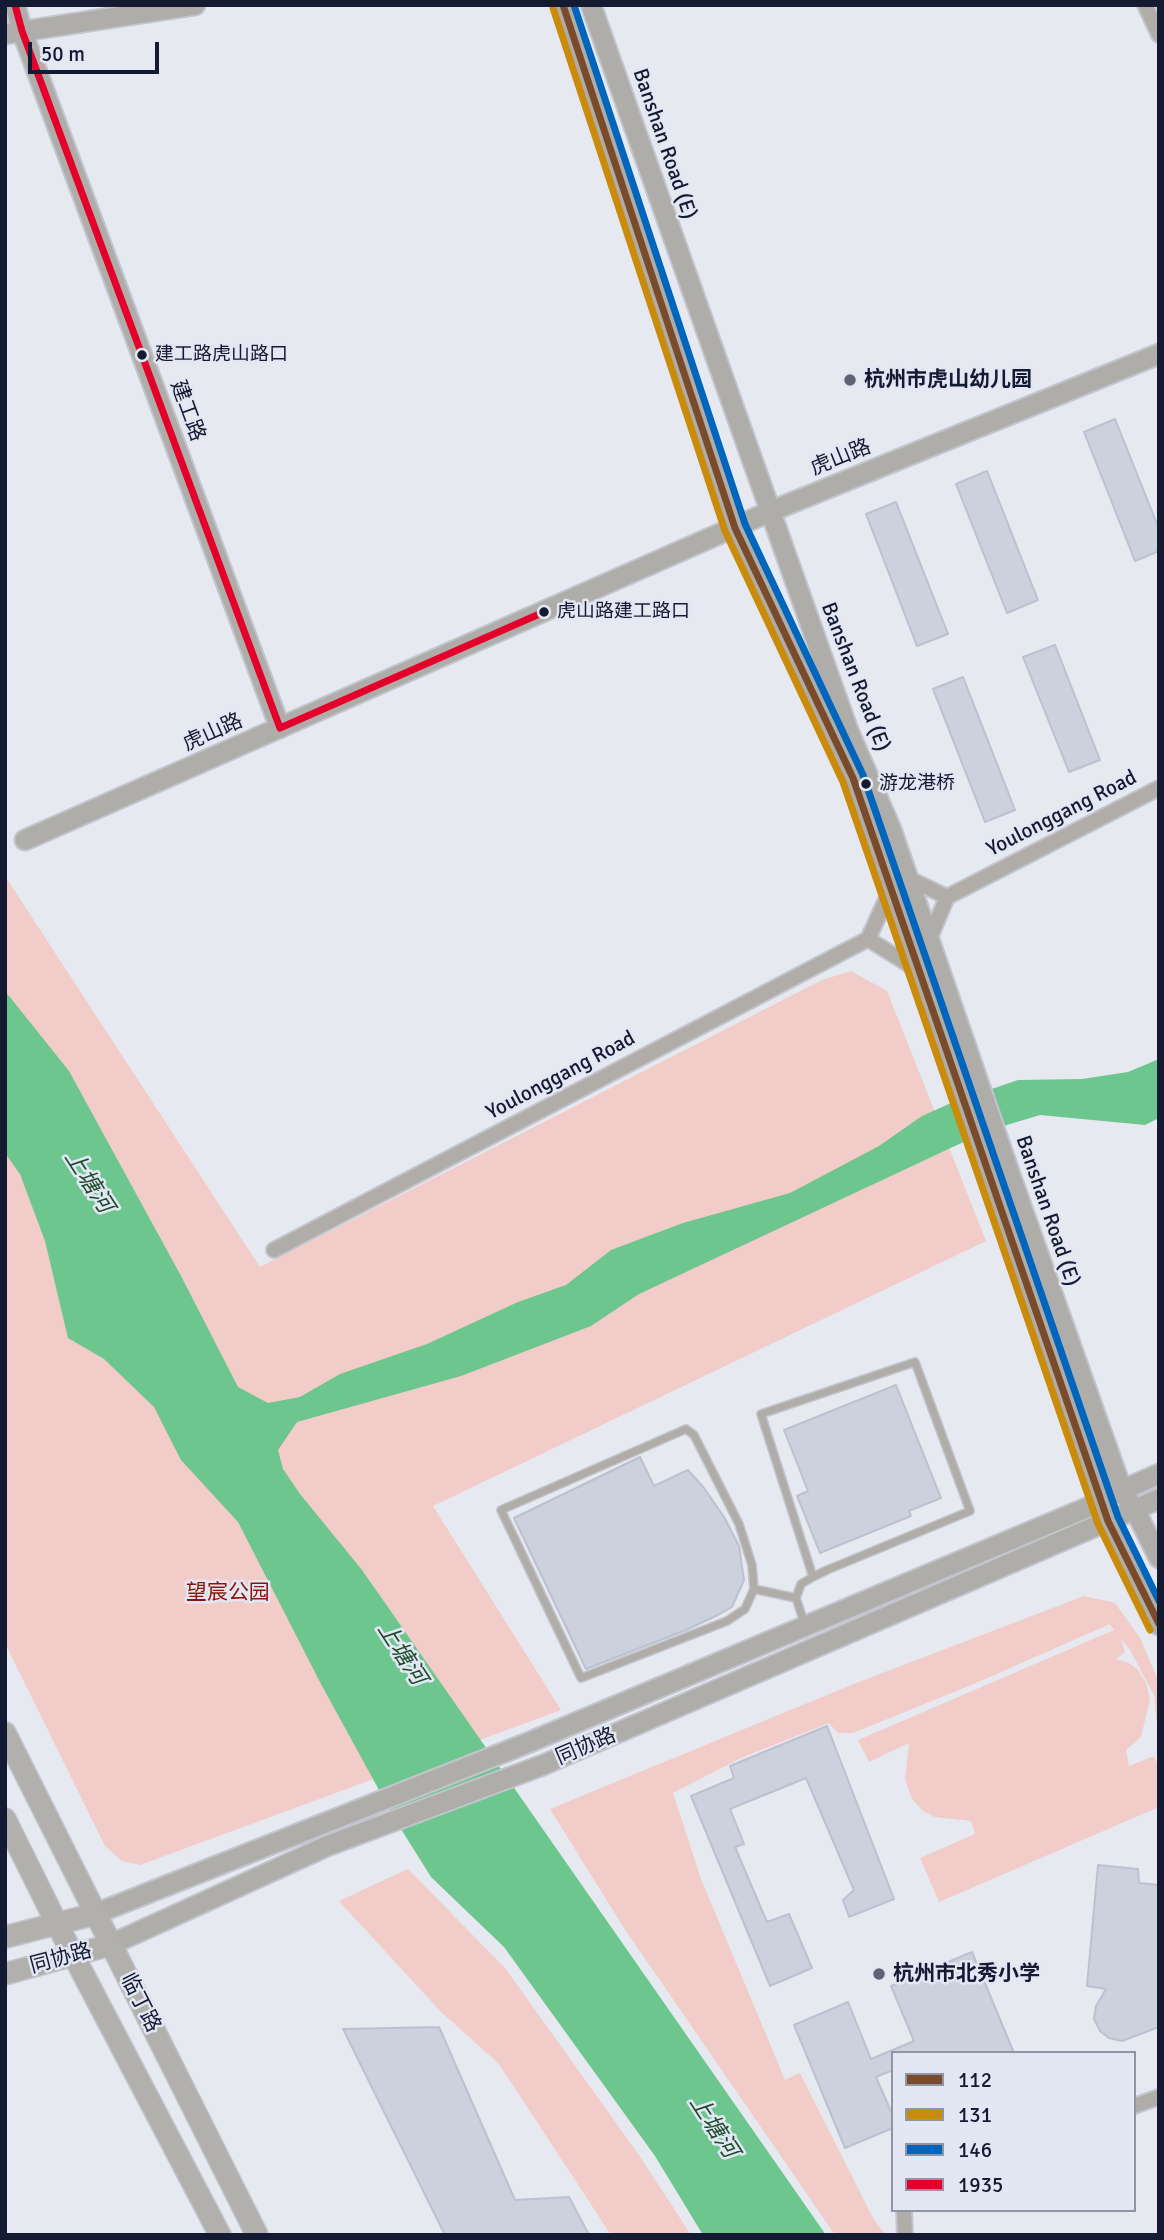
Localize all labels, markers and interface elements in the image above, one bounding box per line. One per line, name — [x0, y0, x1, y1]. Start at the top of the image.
scale bar — [32, 28, 163, 72]
text: 50 m — [41, 41, 85, 67]
street label: Banshan Road (E) — [626, 65, 702, 223]
place label: 建工路虎山路口 — [155, 344, 288, 366]
marker: 建工路虎山路口 — [135, 348, 149, 362]
place label: 杭州市虎山幼儿园 — [864, 367, 1032, 393]
marker: 杭州市虎山幼儿园 — [842, 372, 858, 388]
street label: 建工路 — [164, 377, 210, 445]
street label: 虎山路 — [807, 435, 875, 481]
street label: Banshan Road (E) — [815, 599, 895, 755]
place label: 虎山路建工路口 — [557, 601, 690, 623]
marker: 虎山路建工路口 — [537, 605, 551, 619]
street label: 虎山路 — [179, 709, 247, 757]
street label: Youlonggang Road — [983, 765, 1141, 863]
place label: 游龙港桥 — [879, 773, 955, 795]
marker: 游龙港桥 — [859, 777, 873, 791]
street label: Youlonggang Road — [482, 1026, 640, 1126]
street label: Banshan Road (E) — [1009, 1132, 1085, 1290]
water label: 上塘河 — [58, 1146, 118, 1218]
park label: 望宸公园 — [186, 1580, 270, 1606]
water label: 上塘河 — [371, 1618, 431, 1690]
street label: 同协路 — [552, 1723, 620, 1771]
street label: 同协路 — [27, 1939, 95, 1979]
place label: 杭州市北秀小学 — [893, 1961, 1040, 1987]
marker: 杭州市北秀小学 — [871, 1966, 887, 1982]
street label: 临丁路 — [114, 1969, 166, 2037]
legend — [891, 2051, 1136, 2212]
text: 112 — [958, 2067, 992, 2093]
water label: 上塘河 — [683, 2091, 743, 2163]
text: 131 — [958, 2102, 992, 2128]
text: 146 — [958, 2137, 992, 2163]
text: 1935 — [958, 2172, 1003, 2198]

